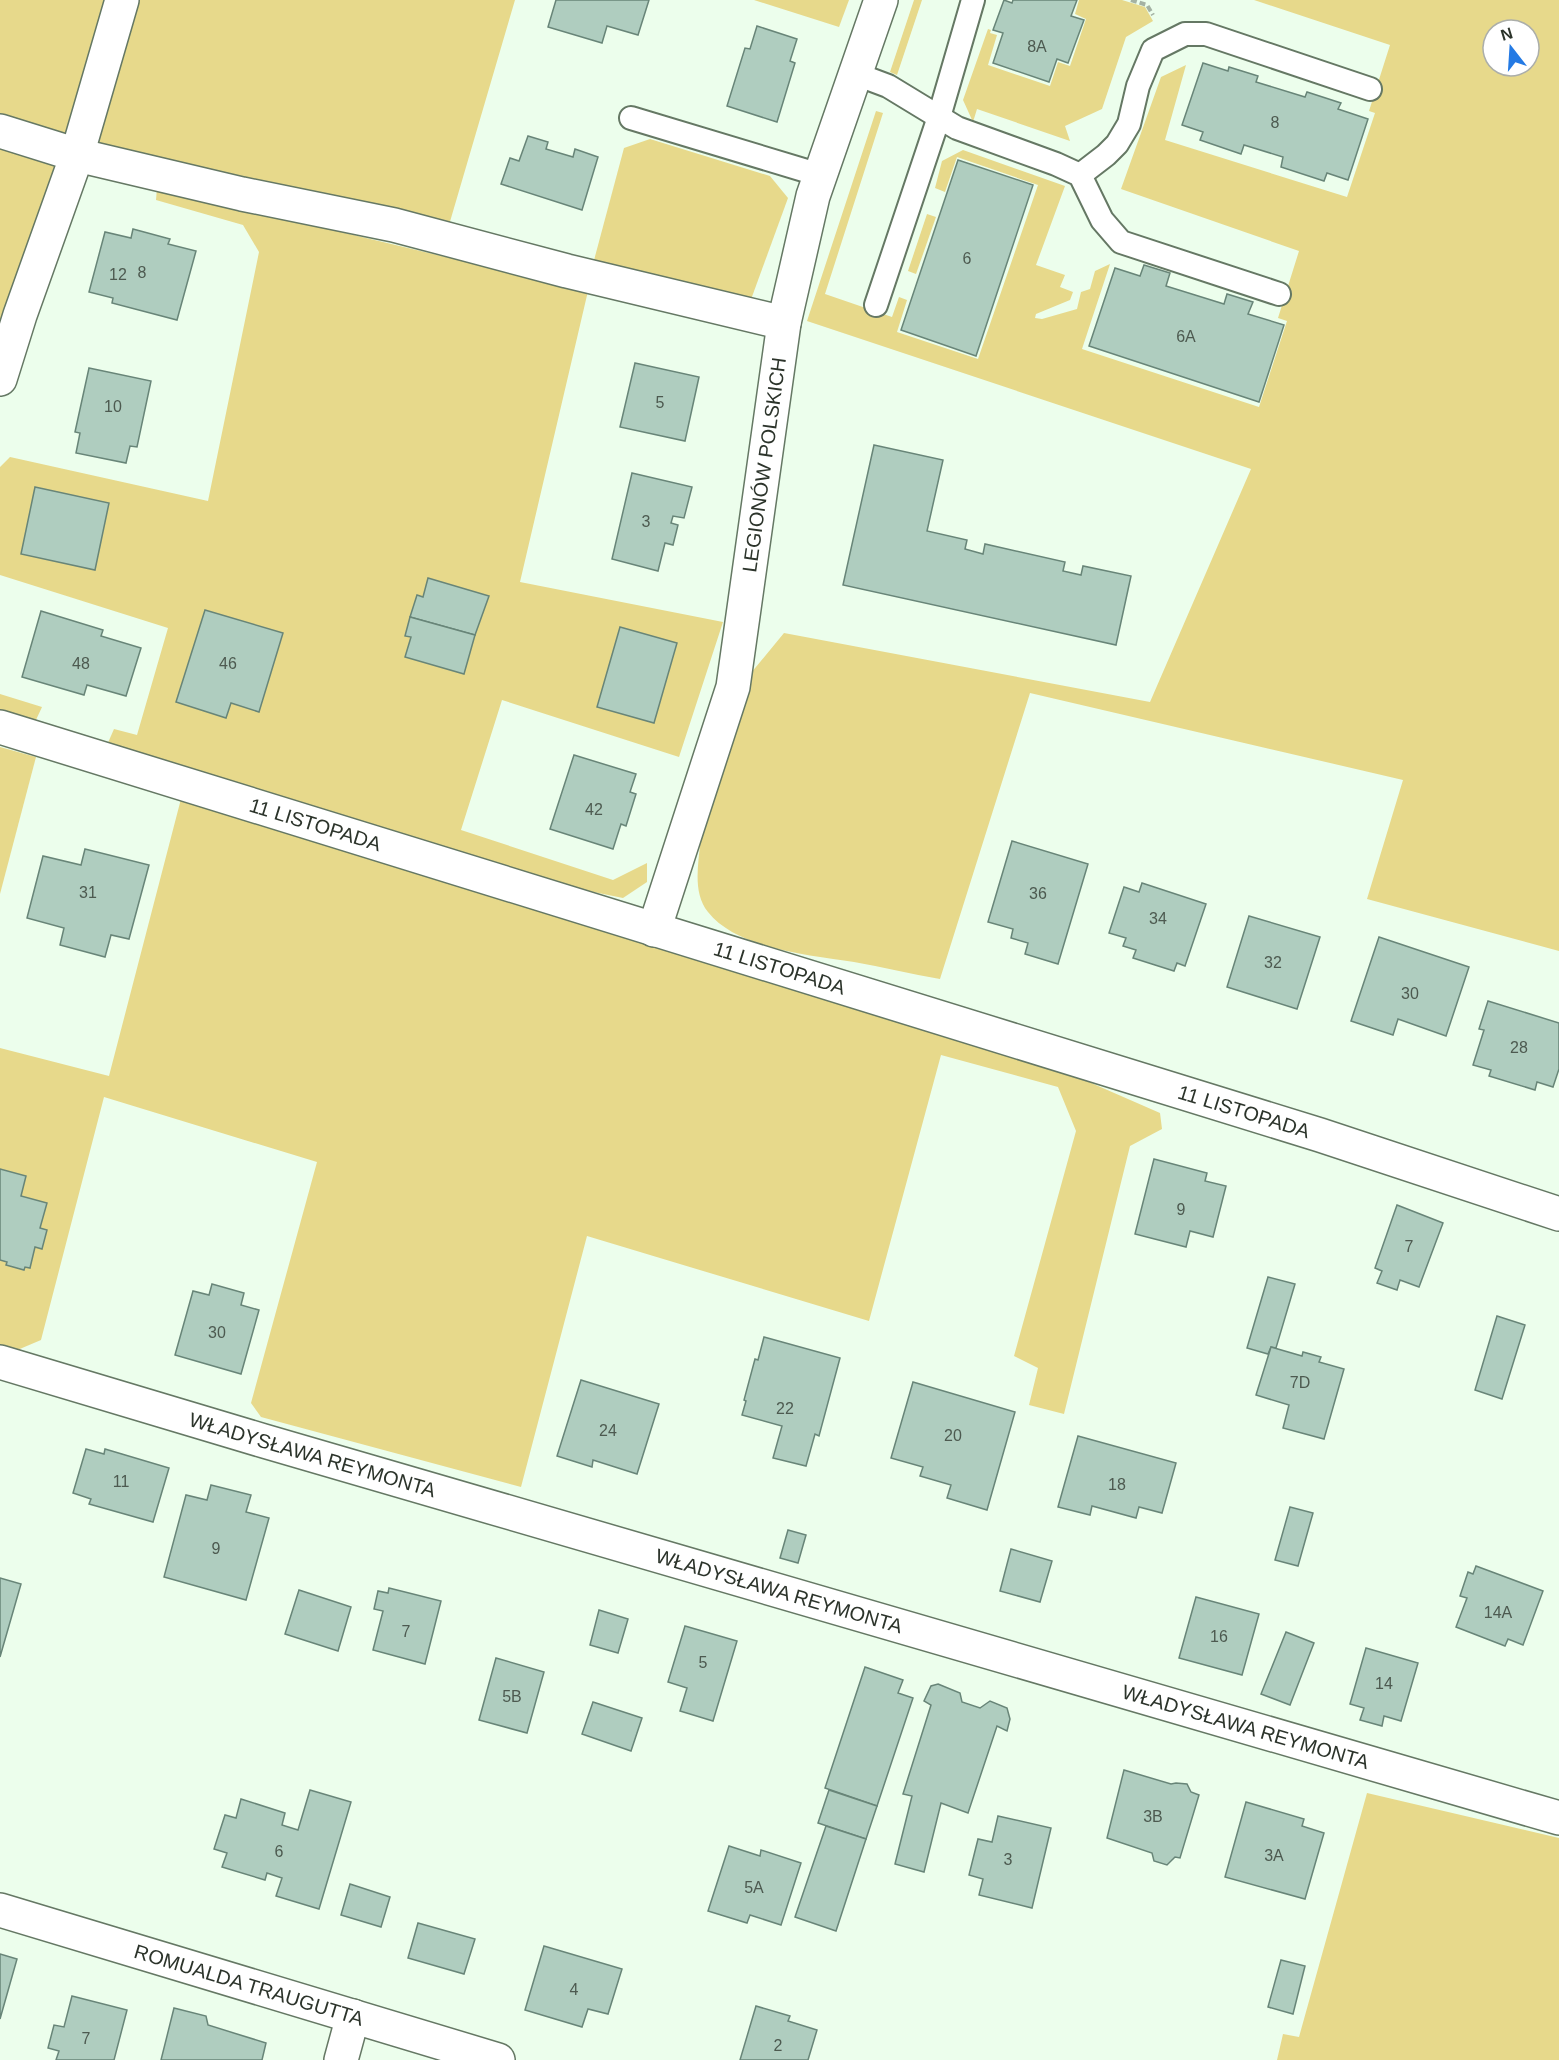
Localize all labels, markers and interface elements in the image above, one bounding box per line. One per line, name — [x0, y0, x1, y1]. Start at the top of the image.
north arrow — [1481, 18, 1541, 78]
text: N — [1499, 24, 1515, 44]
house number: 8A — [1027, 38, 1047, 55]
house number: 8 — [1271, 114, 1280, 131]
house number: 6 — [963, 250, 972, 267]
house number: 8 — [138, 264, 147, 281]
house number: 12 — [109, 266, 127, 283]
house number: 6A — [1176, 328, 1196, 345]
street label: LEGIONÓW POLSKICH — [738, 356, 790, 574]
house number: 5 — [656, 394, 665, 411]
house number: 10 — [104, 398, 122, 415]
house number: 3 — [642, 513, 651, 530]
house number: 48 — [72, 655, 90, 672]
house number: 46 — [219, 655, 237, 672]
street label: 11 LISTOPADA — [247, 794, 384, 855]
house number: 42 — [585, 801, 603, 818]
house number: 31 — [79, 884, 97, 901]
house number: 36 — [1029, 885, 1047, 902]
house number: 34 — [1149, 910, 1167, 927]
street label: 11 LISTOPADA — [711, 937, 849, 999]
house number: 32 — [1264, 954, 1282, 971]
house number: 30 — [1401, 985, 1419, 1002]
house number: 28 — [1510, 1039, 1528, 1056]
street label: 11 LISTOPADA — [1175, 1081, 1313, 1142]
house number: 9 — [1177, 1201, 1186, 1218]
house number: 7 — [1405, 1238, 1414, 1255]
house number: 30 — [208, 1324, 226, 1341]
house number: 7D — [1290, 1374, 1310, 1391]
house number: 22 — [776, 1400, 794, 1417]
street label: WŁADYSŁAWA REYMONTA — [186, 1408, 439, 1502]
house number: 24 — [599, 1422, 617, 1439]
house number: 20 — [944, 1427, 962, 1444]
house number: 11 — [113, 1473, 129, 1490]
house number: 18 — [1108, 1476, 1126, 1493]
house number: 9 — [212, 1540, 221, 1557]
street label: WŁADYSŁAWA REYMONTA — [653, 1545, 906, 1637]
house number: 14A — [1484, 1604, 1513, 1621]
house number: 7 — [402, 1623, 411, 1640]
house number: 16 — [1210, 1628, 1228, 1645]
house number: 5 — [699, 1654, 708, 1671]
house number: 14 — [1375, 1675, 1393, 1692]
street label: WŁADYSŁAWA REYMONTA — [1120, 1680, 1372, 1773]
house number: 5B — [502, 1688, 522, 1705]
house number: 3B — [1143, 1808, 1163, 1825]
house number: 6 — [275, 1843, 284, 1860]
house number: 3A — [1264, 1847, 1284, 1864]
house number: 3 — [1004, 1851, 1013, 1868]
house number: 5A — [744, 1879, 764, 1896]
street label: ROMUALDA TRAUGUTTA — [132, 1940, 367, 2030]
house number: 4 — [570, 1981, 579, 1998]
house number: 7 — [82, 2030, 91, 2047]
house number: 2 — [774, 2037, 783, 2054]

